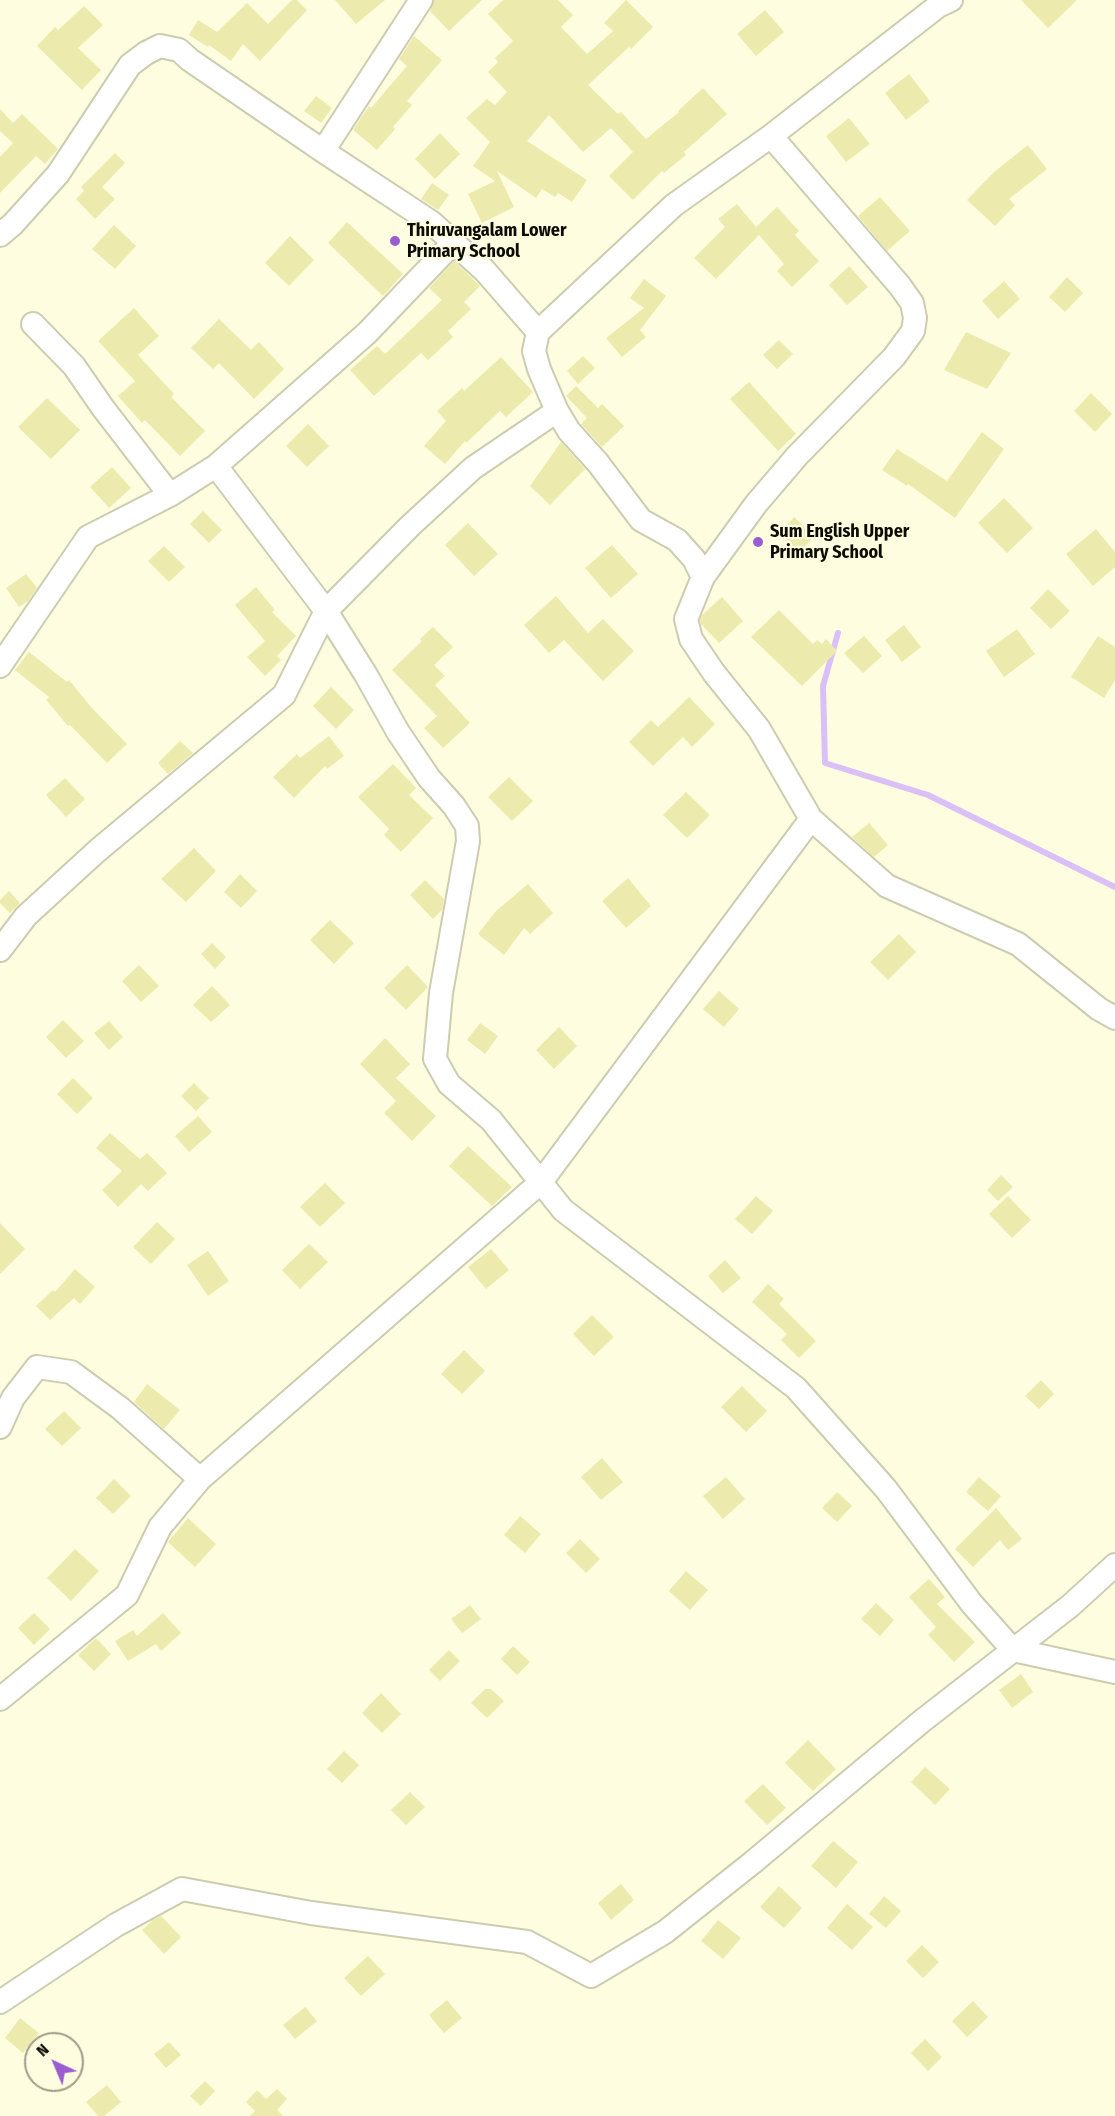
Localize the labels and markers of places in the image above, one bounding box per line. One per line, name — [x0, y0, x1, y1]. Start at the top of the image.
place label: Thiruvangalam Lower Primary School — [407, 220, 567, 262]
marker: Thiruvangalam Lower Primary School — [388, 234, 402, 248]
place label: Sum English Upper Primary School — [770, 521, 909, 564]
marker: Sum English Upper Primary School — [751, 535, 765, 549]

